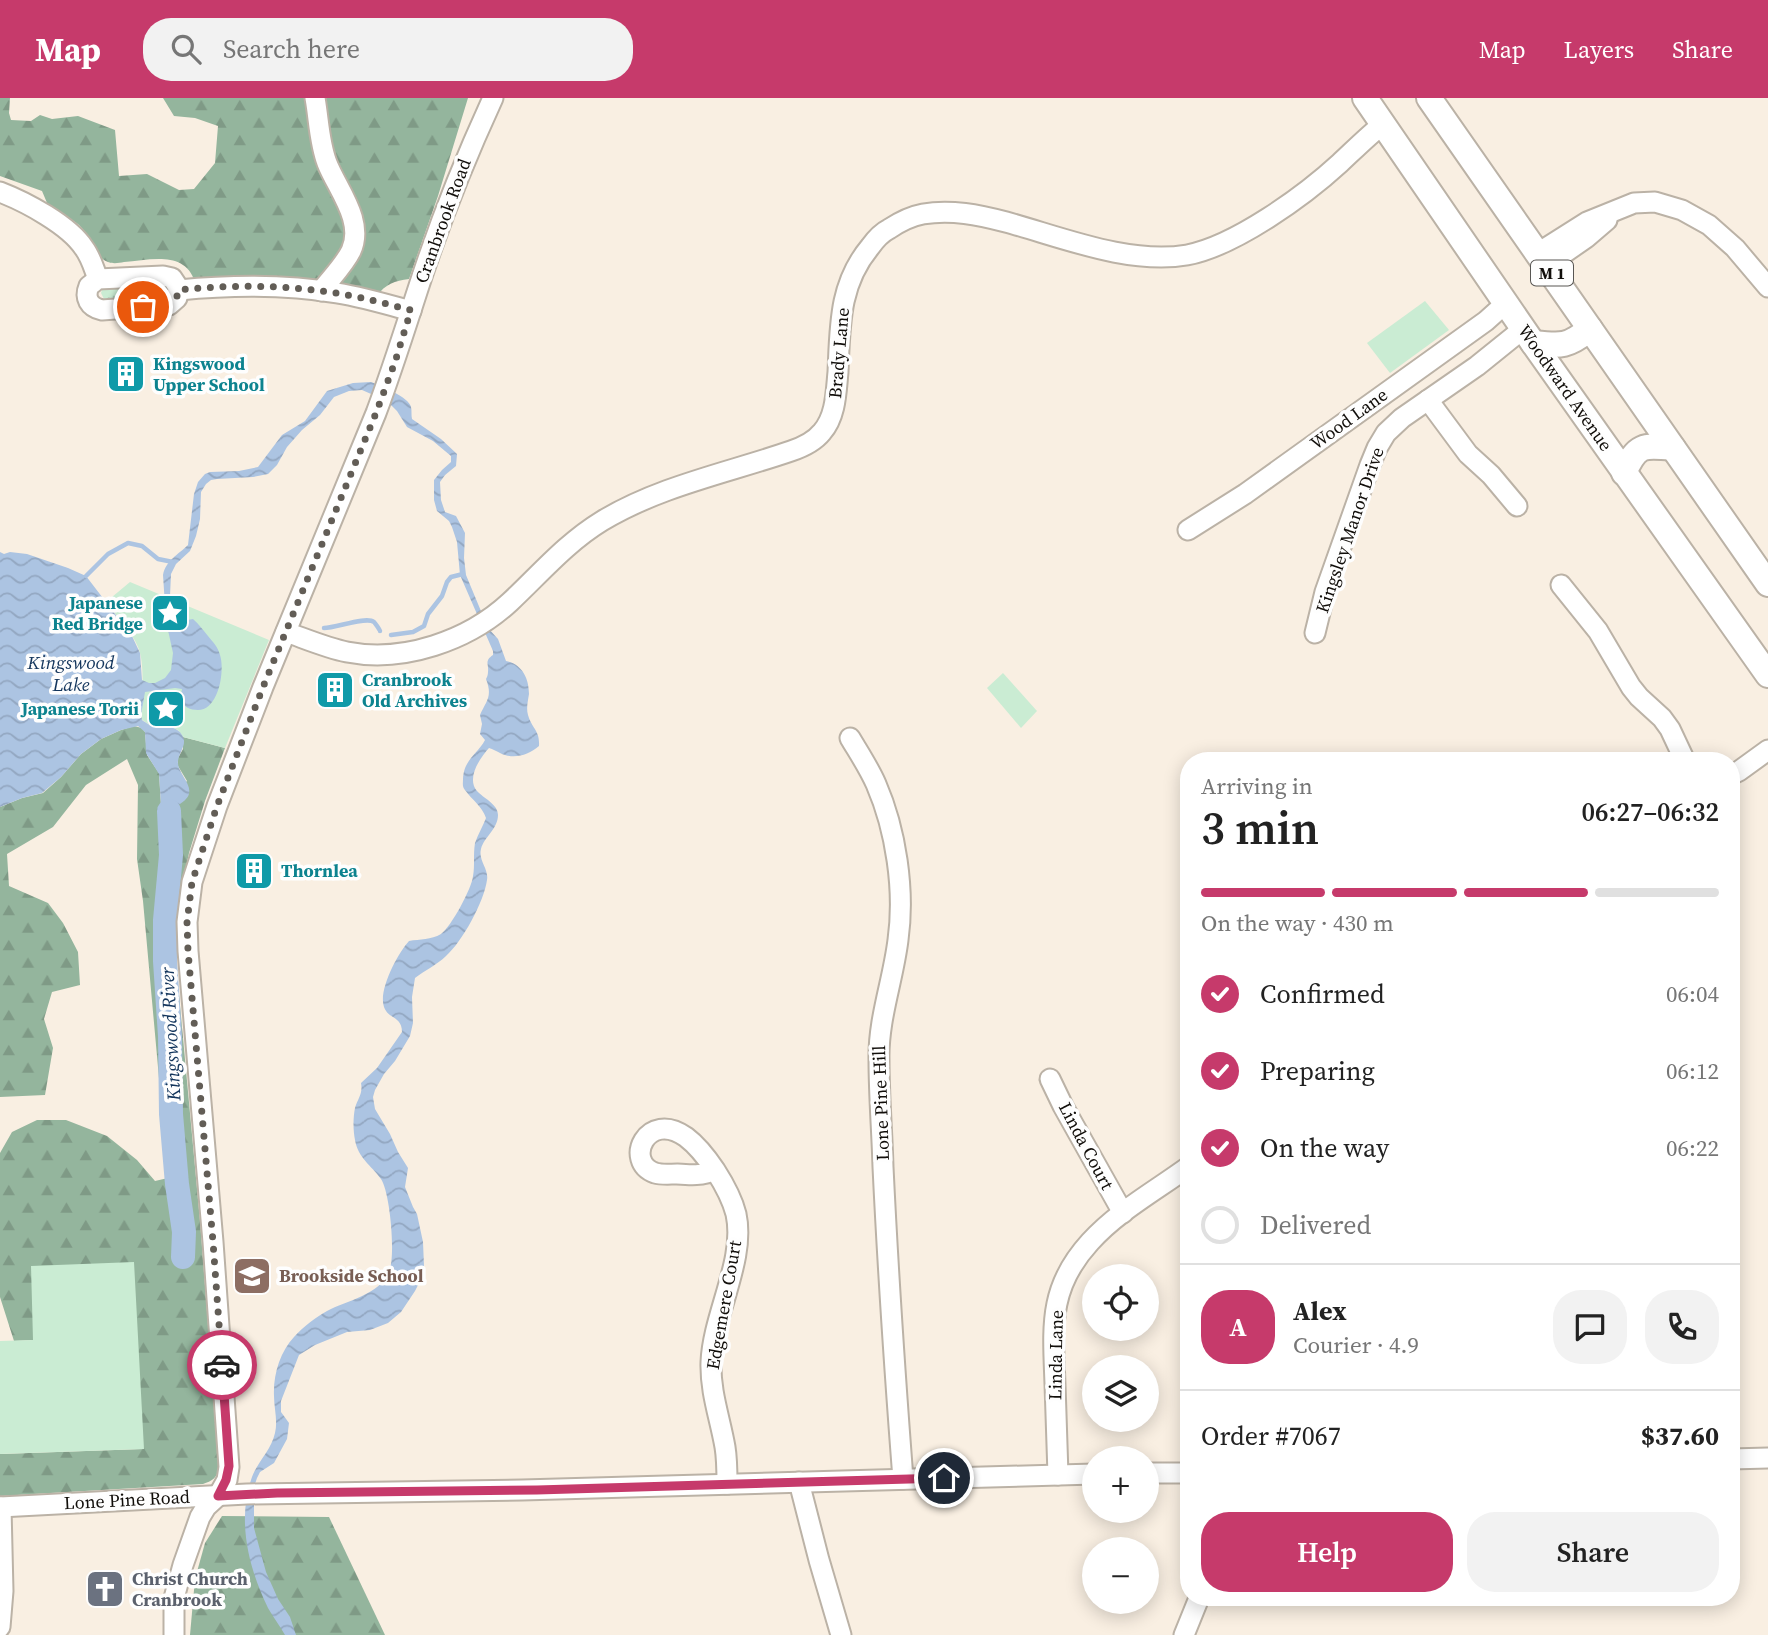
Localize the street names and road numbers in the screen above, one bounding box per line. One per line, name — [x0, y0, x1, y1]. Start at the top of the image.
street label: Cranbrook Road — [408, 155, 477, 287]
road number: M 1 — [1531, 260, 1573, 286]
street label: Brady Lane — [822, 306, 855, 399]
street label: Woodward Avenue — [1512, 319, 1618, 456]
street label: Wood Lane — [1305, 382, 1392, 455]
street label: Kingsley Manor Drive — [1309, 444, 1390, 616]
street label: Lone Pine Hill — [866, 1045, 895, 1161]
street label: Linda Court — [1053, 1098, 1120, 1194]
street label: Edgemere Court — [700, 1238, 747, 1371]
street label: Linda Lane — [1042, 1310, 1069, 1400]
street label: Lone Pine Road — [63, 1484, 191, 1515]

